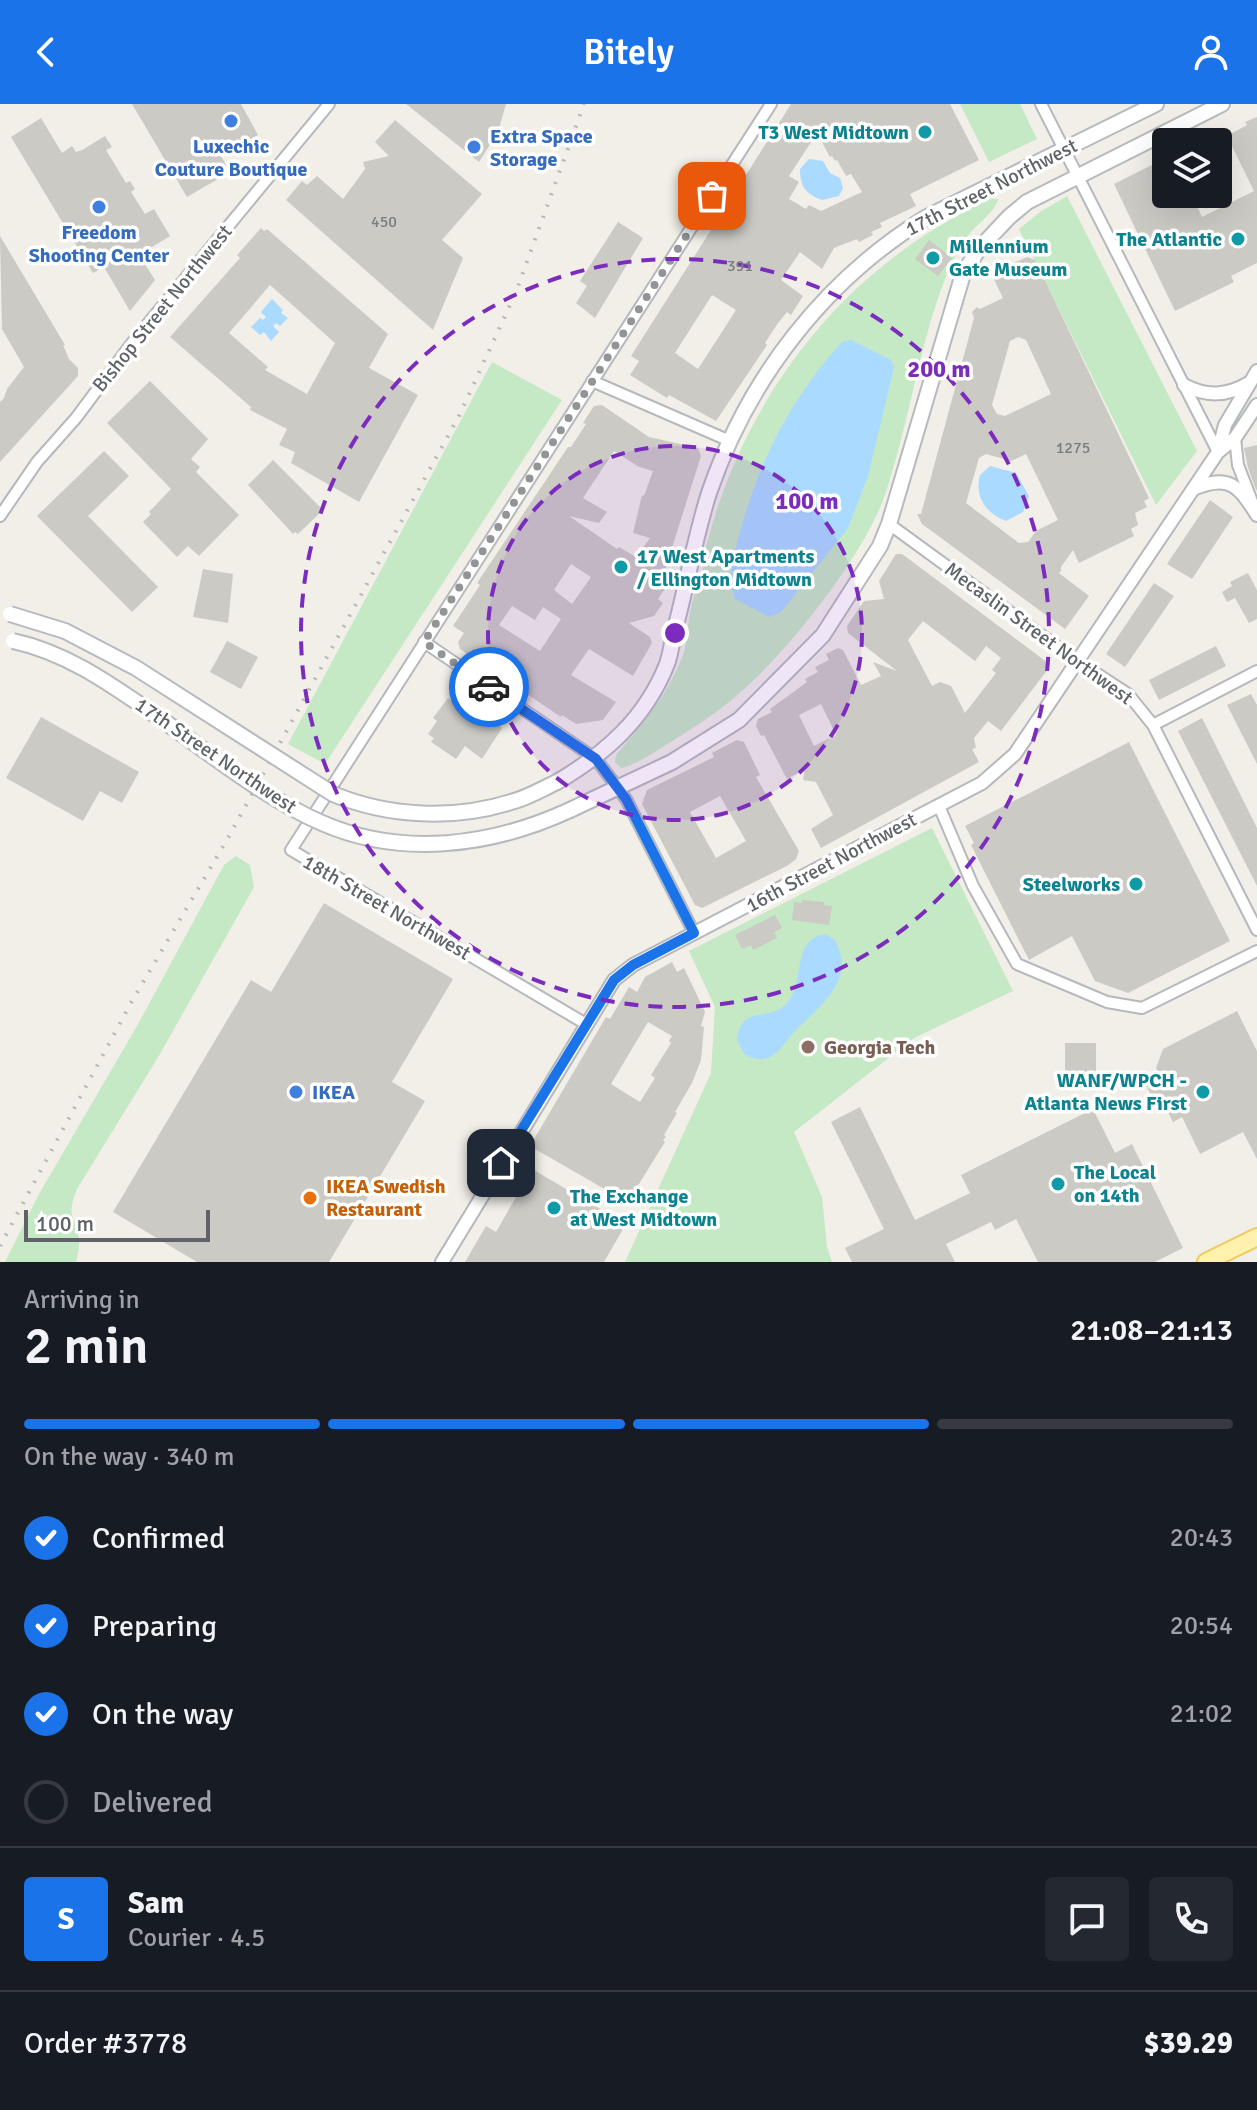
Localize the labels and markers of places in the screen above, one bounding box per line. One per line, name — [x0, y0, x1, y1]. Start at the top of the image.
marker: Luxechic Couture Boutique — [222, 112, 240, 130]
place label: T3 West Midtown — [758, 120, 909, 145]
marker: T3 West Midtown — [916, 123, 934, 141]
place label: Extra Space Storage — [490, 124, 593, 172]
place label: Luxechic Couture Boutique — [155, 134, 307, 182]
marker: Extra Space Storage — [465, 138, 483, 156]
pin — [678, 162, 746, 230]
marker: Freedom Shooting Center — [90, 198, 108, 216]
place label: Freedom Shooting Center — [29, 220, 169, 268]
place label: The Atlantic — [1116, 227, 1222, 252]
marker: The Atlantic — [1229, 230, 1247, 248]
place label: Millennium Gate Museum — [949, 234, 1067, 282]
marker: Millennium Gate Museum — [924, 249, 942, 267]
place label: 17 West Apartments / Ellington Midtown — [637, 544, 814, 592]
marker: 17 West Apartments / Ellington Midtown — [612, 558, 630, 576]
centre of rings — [661, 619, 689, 647]
place label: Steelworks — [1023, 872, 1120, 897]
marker: Steelworks — [1127, 875, 1145, 893]
place label: Georgia Tech — [824, 1035, 935, 1060]
marker: Georgia Tech — [799, 1038, 817, 1056]
place label: WANF/WPCH - Atlanta News First — [1024, 1068, 1188, 1116]
place label: IKEA — [312, 1080, 355, 1105]
marker: IKEA — [287, 1083, 305, 1101]
marker: WANF/WPCH - Atlanta News First — [1194, 1083, 1212, 1101]
pin — [467, 1129, 535, 1197]
place label: The Local on 14th — [1074, 1160, 1156, 1208]
place label: IKEA Swedish Restaurant — [326, 1174, 446, 1222]
marker: The Local on 14th — [1049, 1175, 1067, 1193]
place label: The Exchange at West Midtown — [570, 1184, 717, 1232]
marker: IKEA Swedish Restaurant — [301, 1189, 319, 1207]
marker: The Exchange at West Midtown — [545, 1199, 563, 1217]

